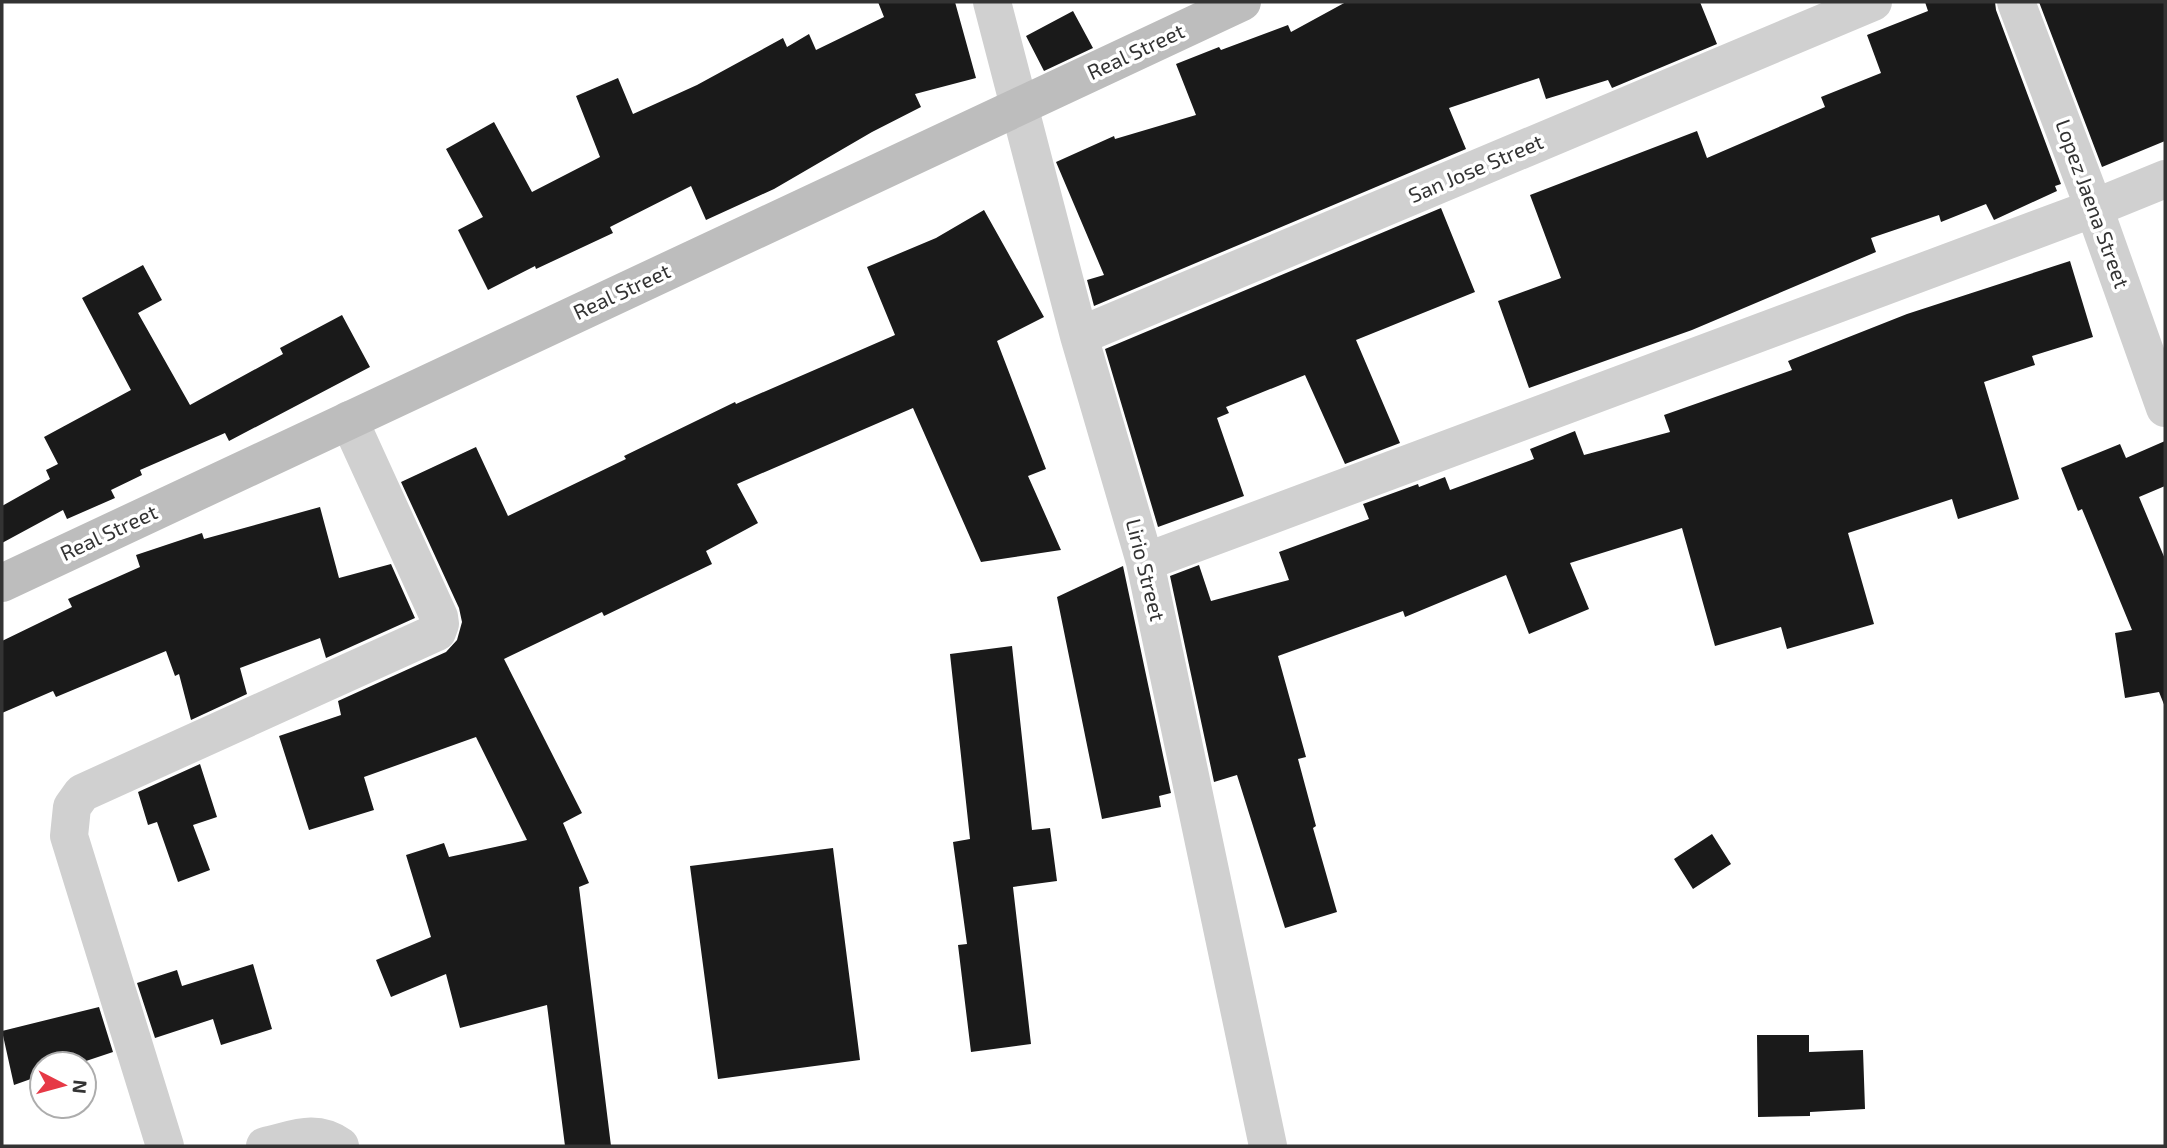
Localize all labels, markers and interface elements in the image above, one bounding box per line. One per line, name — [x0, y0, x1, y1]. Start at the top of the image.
street label: Real Street — [1083, 17, 1188, 84]
street label: Lopez Jaena Street — [2051, 116, 2136, 291]
street label: San Jose Street — [1404, 128, 1547, 207]
street label: Real Street — [569, 257, 674, 324]
street label: Real Street — [56, 498, 161, 565]
street label: Lirio Street — [1122, 516, 1171, 623]
north arrow — [28, 1050, 98, 1120]
text: N — [68, 1079, 93, 1095]

